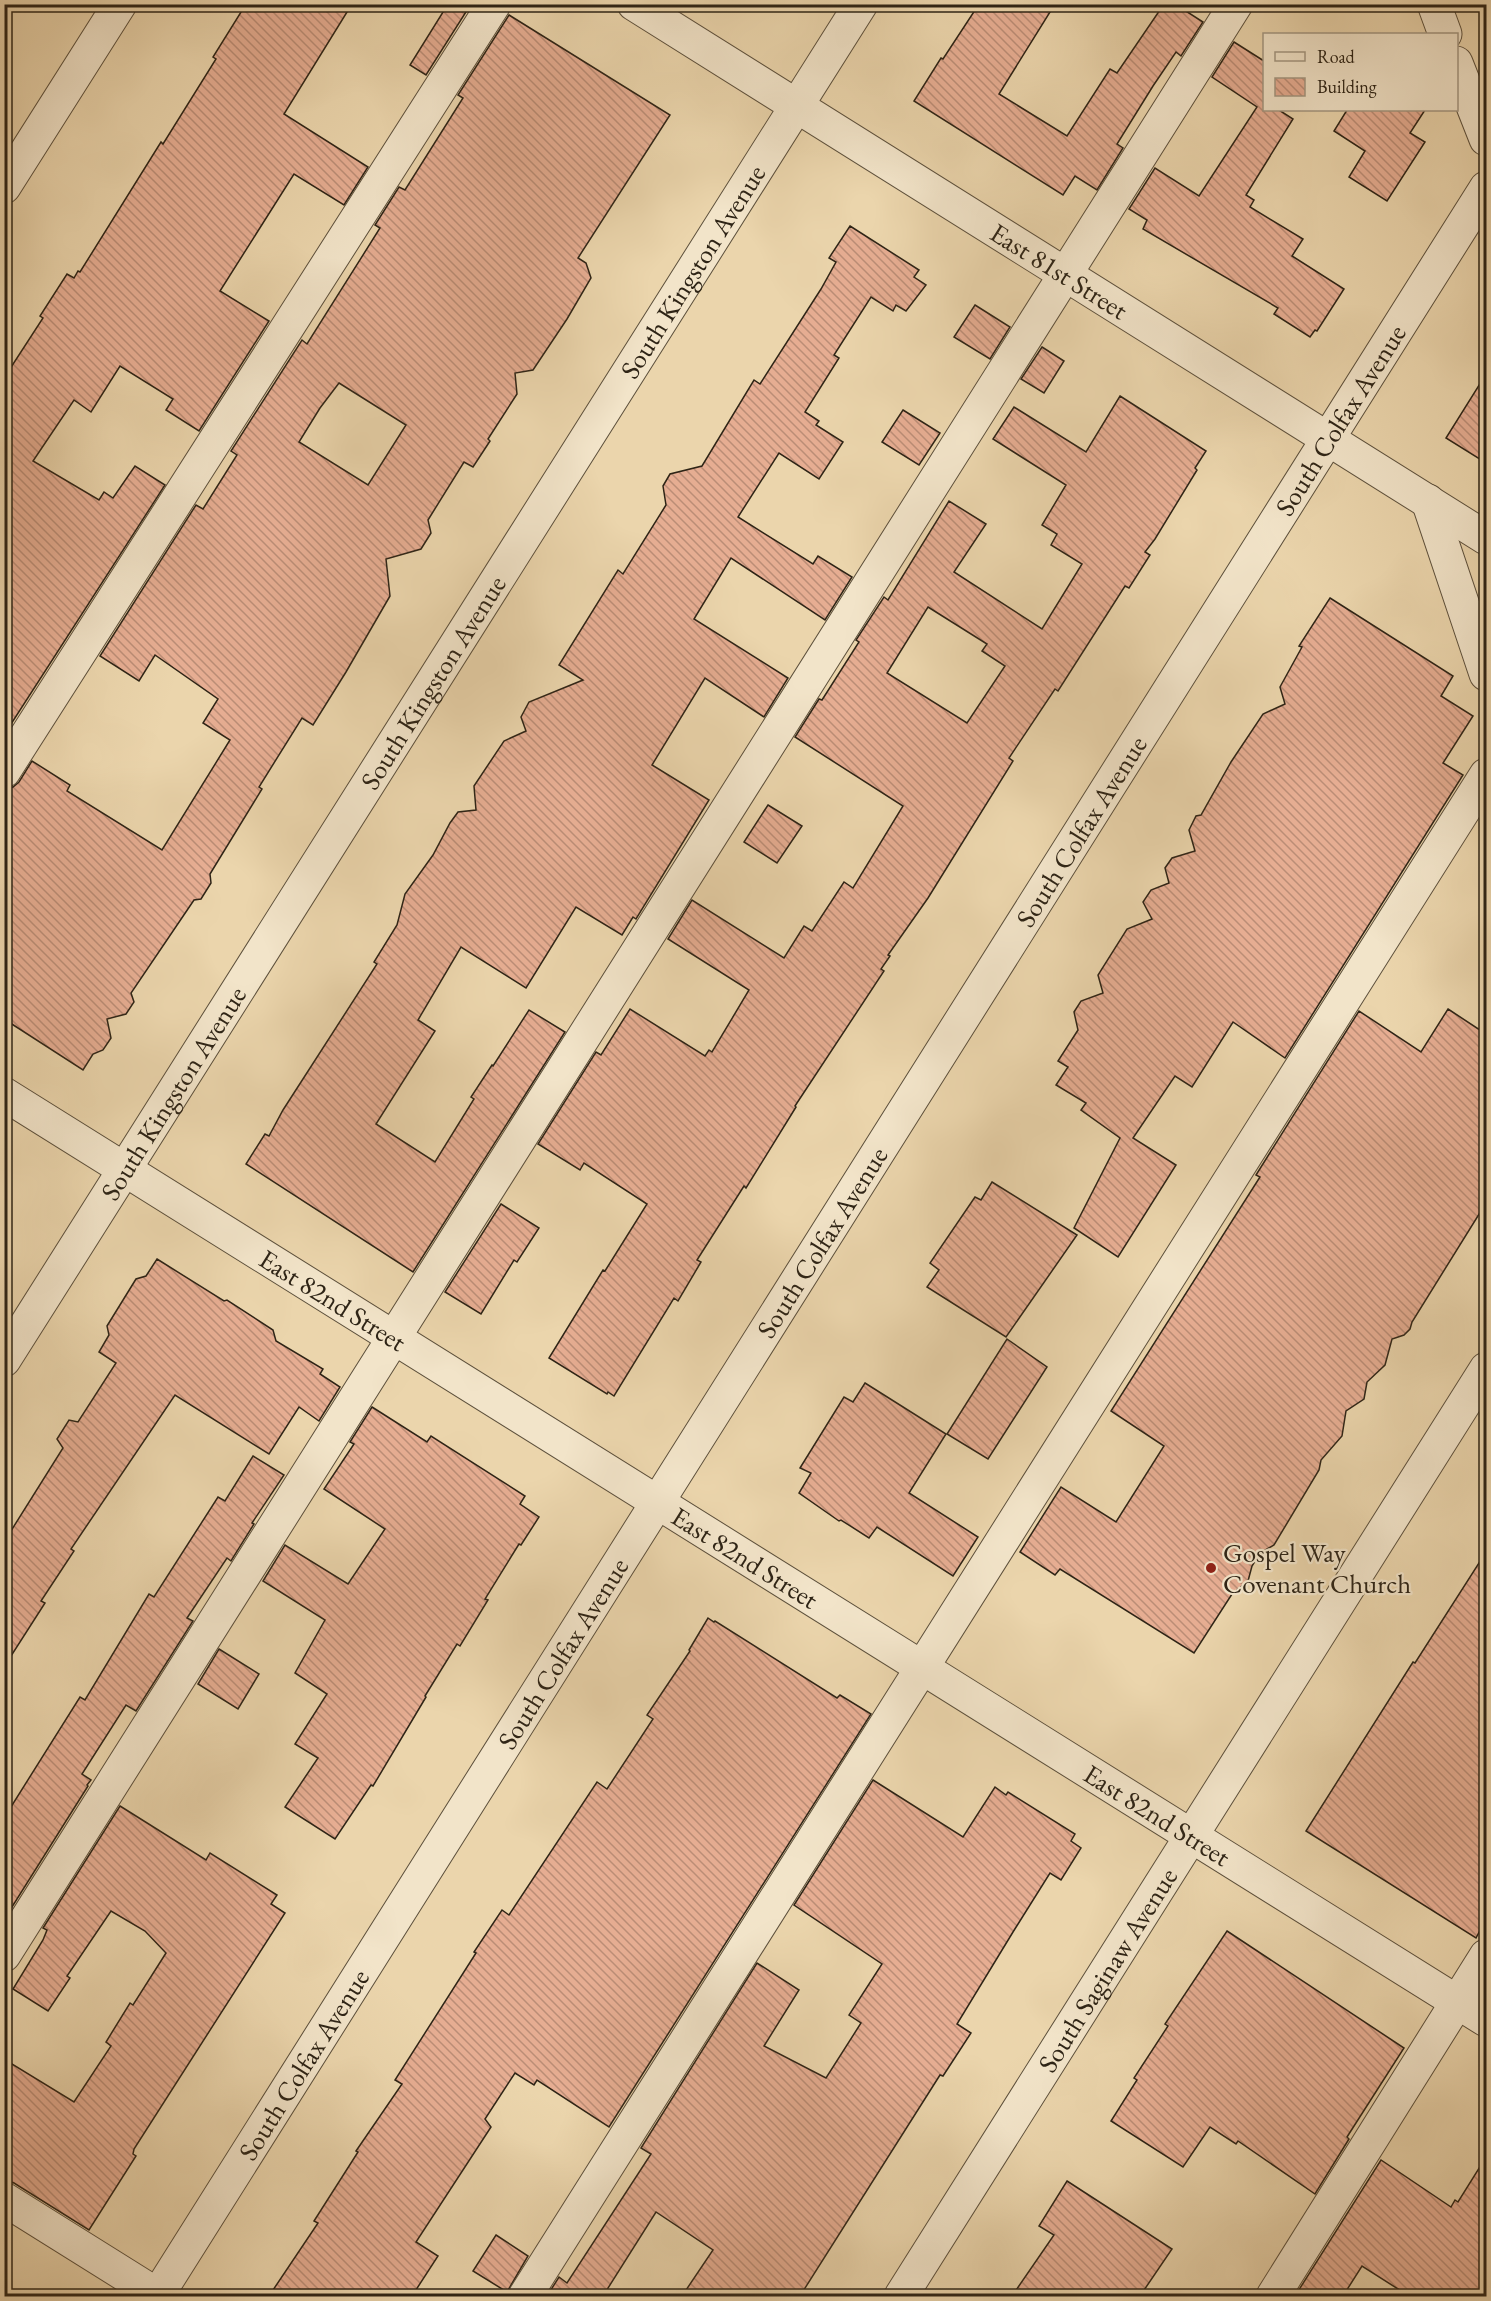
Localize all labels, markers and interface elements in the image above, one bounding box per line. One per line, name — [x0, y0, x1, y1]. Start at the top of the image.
legend — [1263, 33, 1458, 111]
text: Road — [1317, 45, 1356, 68]
text: Building — [1317, 75, 1377, 98]
street label: South Kingston Avenue — [611, 158, 773, 385]
street label: East 81st Street — [984, 214, 1135, 327]
street label: South Colfax Avenue — [1266, 317, 1413, 522]
street label: South Kingston Avenue — [352, 568, 513, 796]
street label: South Colfax Avenue — [1007, 729, 1154, 933]
street label: South Kingston Avenue — [92, 979, 254, 1207]
street label: South Colfax Avenue — [748, 1140, 895, 1344]
street label: East 82nd Street — [253, 1241, 413, 1359]
street label: East 82nd Street — [665, 1498, 826, 1616]
place label: Gospel Way Covenant Church — [1223, 1535, 1411, 1601]
street label: South Colfax Avenue — [489, 1551, 636, 1755]
marker: Gospel Way Covenant Church — [1204, 1561, 1218, 1575]
street label: East 82nd Street — [1077, 1756, 1238, 1874]
street label: South Saginaw Avenue — [1029, 1861, 1185, 2079]
street label: South Colfax Avenue — [230, 1962, 377, 2167]

